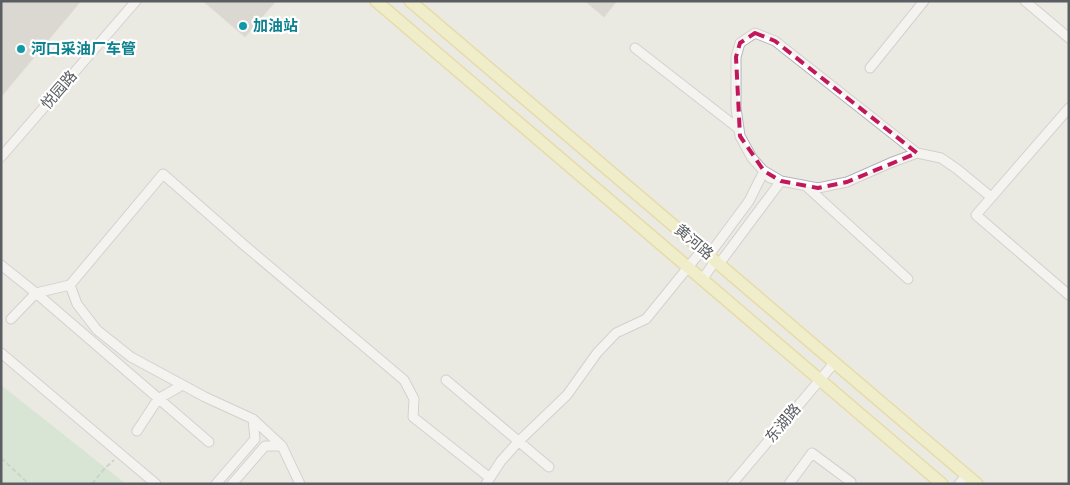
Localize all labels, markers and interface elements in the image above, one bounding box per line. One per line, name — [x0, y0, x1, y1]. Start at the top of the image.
place label: 加油站 — [253, 17, 298, 34]
marker: 加油站 — [237, 20, 249, 32]
place label: 河口采油厂车管 — [31, 40, 136, 57]
marker: 河口采油厂车管 — [15, 43, 27, 55]
street label: 悦园路 — [37, 67, 80, 112]
street label: 黄河路 — [672, 221, 717, 263]
street label: 东湖路 — [762, 400, 804, 445]

